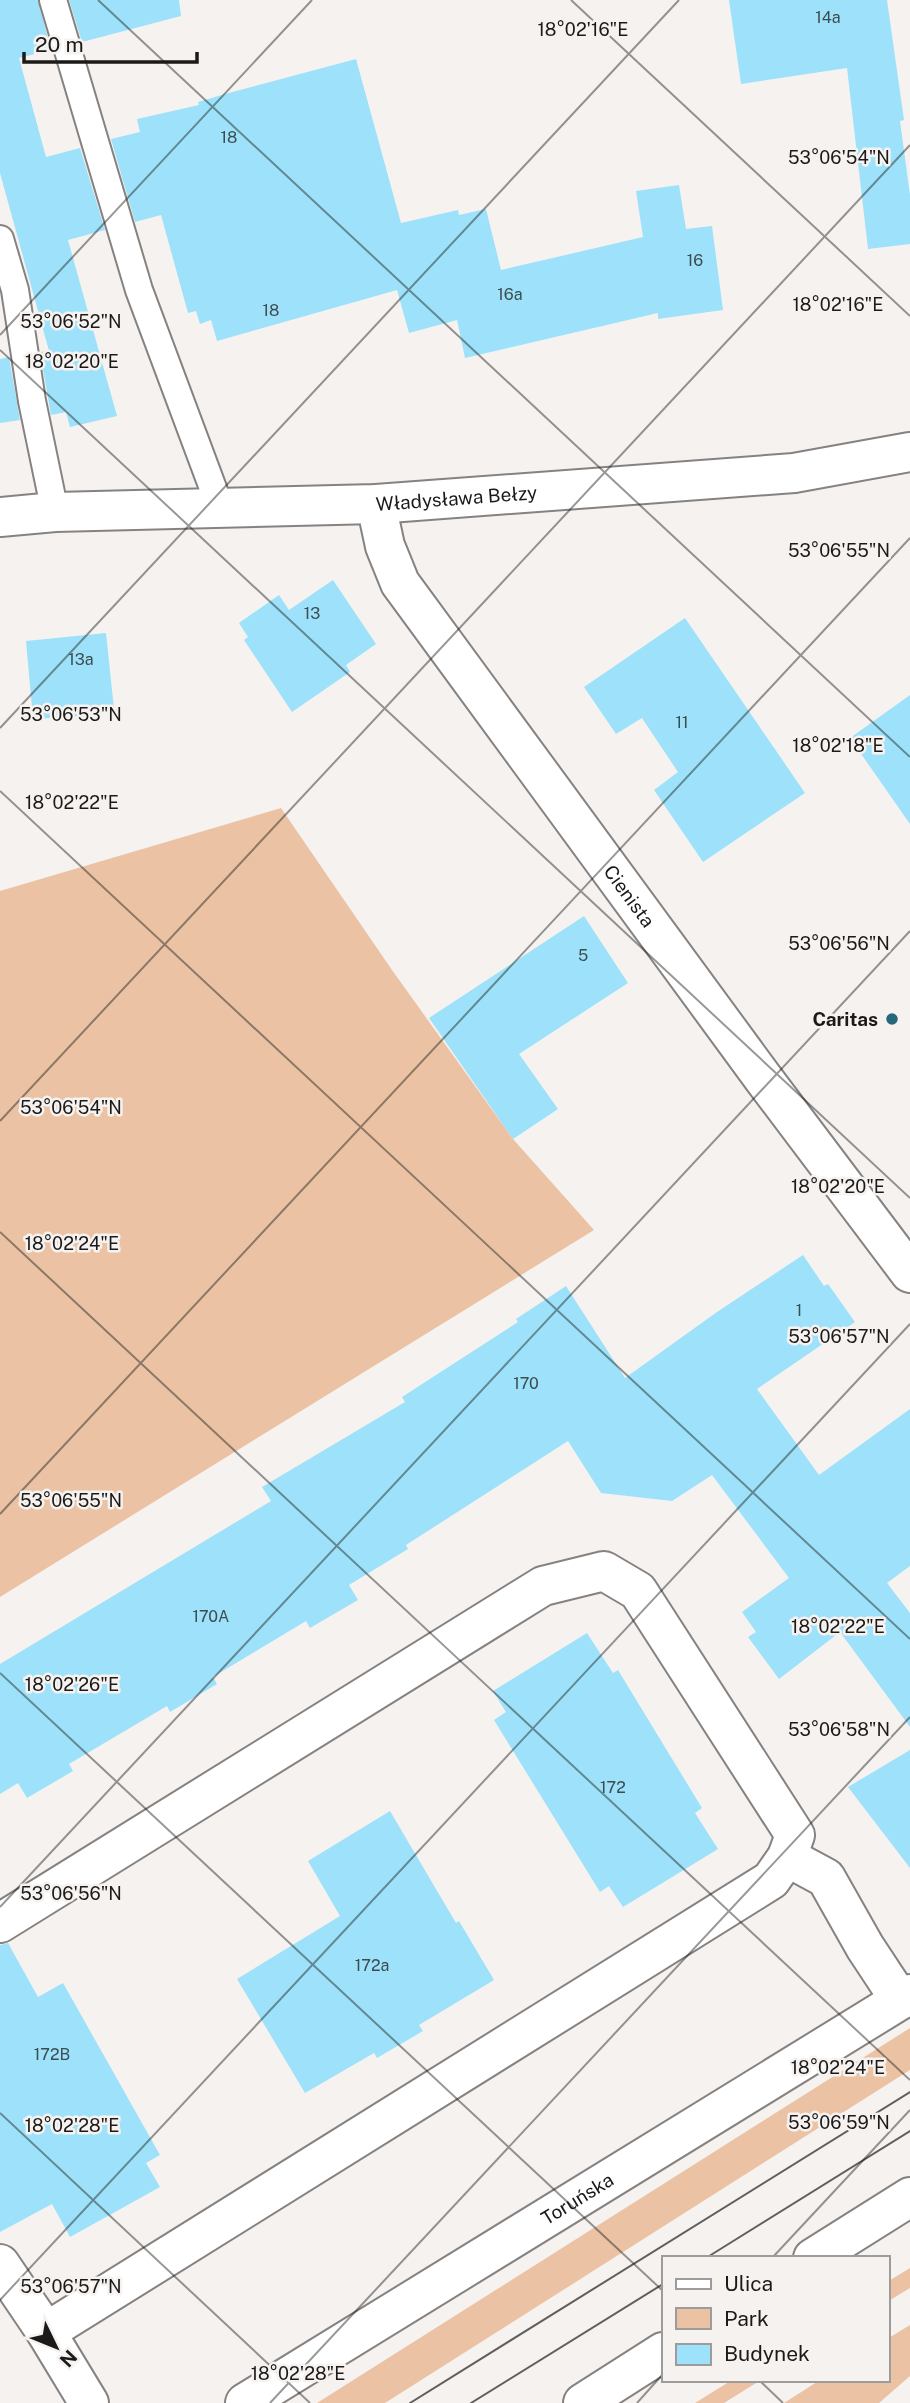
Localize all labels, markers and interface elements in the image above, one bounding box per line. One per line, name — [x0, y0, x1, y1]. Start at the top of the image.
house number: 14a — [815, 8, 841, 27]
text: 18°02'16"E — [538, 19, 628, 40]
scale bar — [24, 21, 198, 65]
text: 20 m — [35, 32, 84, 57]
house number: 18 — [221, 128, 237, 147]
text: 53°06'54"N — [788, 147, 890, 168]
house number: 16 — [687, 251, 703, 270]
house number: 16a — [497, 285, 523, 304]
text: 18°02'16"E — [793, 294, 883, 315]
house number: 18 — [263, 301, 279, 320]
text: 53°06'52"N — [20, 311, 122, 332]
text: 18°02'20"E — [25, 351, 119, 372]
street label: Władysława Bełzy — [375, 481, 538, 515]
text: 53°06'55"N — [788, 540, 890, 561]
house number: 13 — [304, 604, 320, 623]
house number: 13a — [68, 650, 94, 669]
text: 53°06'53"N — [20, 704, 122, 725]
house number: 11 — [675, 713, 689, 732]
text: 18°02'18"E — [792, 735, 884, 756]
text: 18°02'22"E — [25, 792, 119, 813]
street label: Cienista — [600, 861, 660, 931]
text: 53°06'56"N — [788, 933, 890, 954]
house number: 5 — [578, 946, 588, 965]
place label: Caritas — [812, 1008, 878, 1030]
marker: Caritas — [884, 1011, 900, 1027]
text: 53°06'54"N — [20, 1097, 122, 1118]
text: 18°02'20"E — [791, 1176, 885, 1197]
text: 18°02'24"E — [25, 1233, 119, 1254]
house number: 1 — [796, 1301, 802, 1320]
text: 53°06'57"N — [788, 1326, 890, 1347]
house number: 170 — [513, 1374, 539, 1393]
text: 53°06'55"N — [20, 1490, 122, 1511]
house number: 170A — [193, 1607, 229, 1626]
text: 18°02'22"E — [791, 1616, 885, 1637]
text: 18°02'26"E — [25, 1674, 119, 1695]
text: 53°06'58"N — [788, 1719, 890, 1740]
house number: 172 — [600, 1778, 626, 1797]
text: 53°06'56"N — [20, 1883, 122, 1904]
house number: 172a — [355, 1956, 389, 1975]
house number: 172B — [34, 2045, 70, 2064]
text: 18°02'24"E — [791, 2057, 885, 2078]
text: 53°06'59"N — [788, 2112, 890, 2133]
text: 18°02'28"E — [25, 2115, 119, 2136]
street label: Toruńska — [537, 2168, 617, 2229]
legend — [662, 2256, 889, 2382]
text: Ulica — [724, 2271, 773, 2296]
text: 53°06'57"N — [20, 2276, 122, 2297]
text: Park — [724, 2306, 769, 2331]
north arrow — [21, 2312, 91, 2382]
text: Budynek — [724, 2341, 810, 2366]
text: N — [55, 2346, 82, 2372]
text: 18°02'28"E — [251, 2363, 345, 2384]

